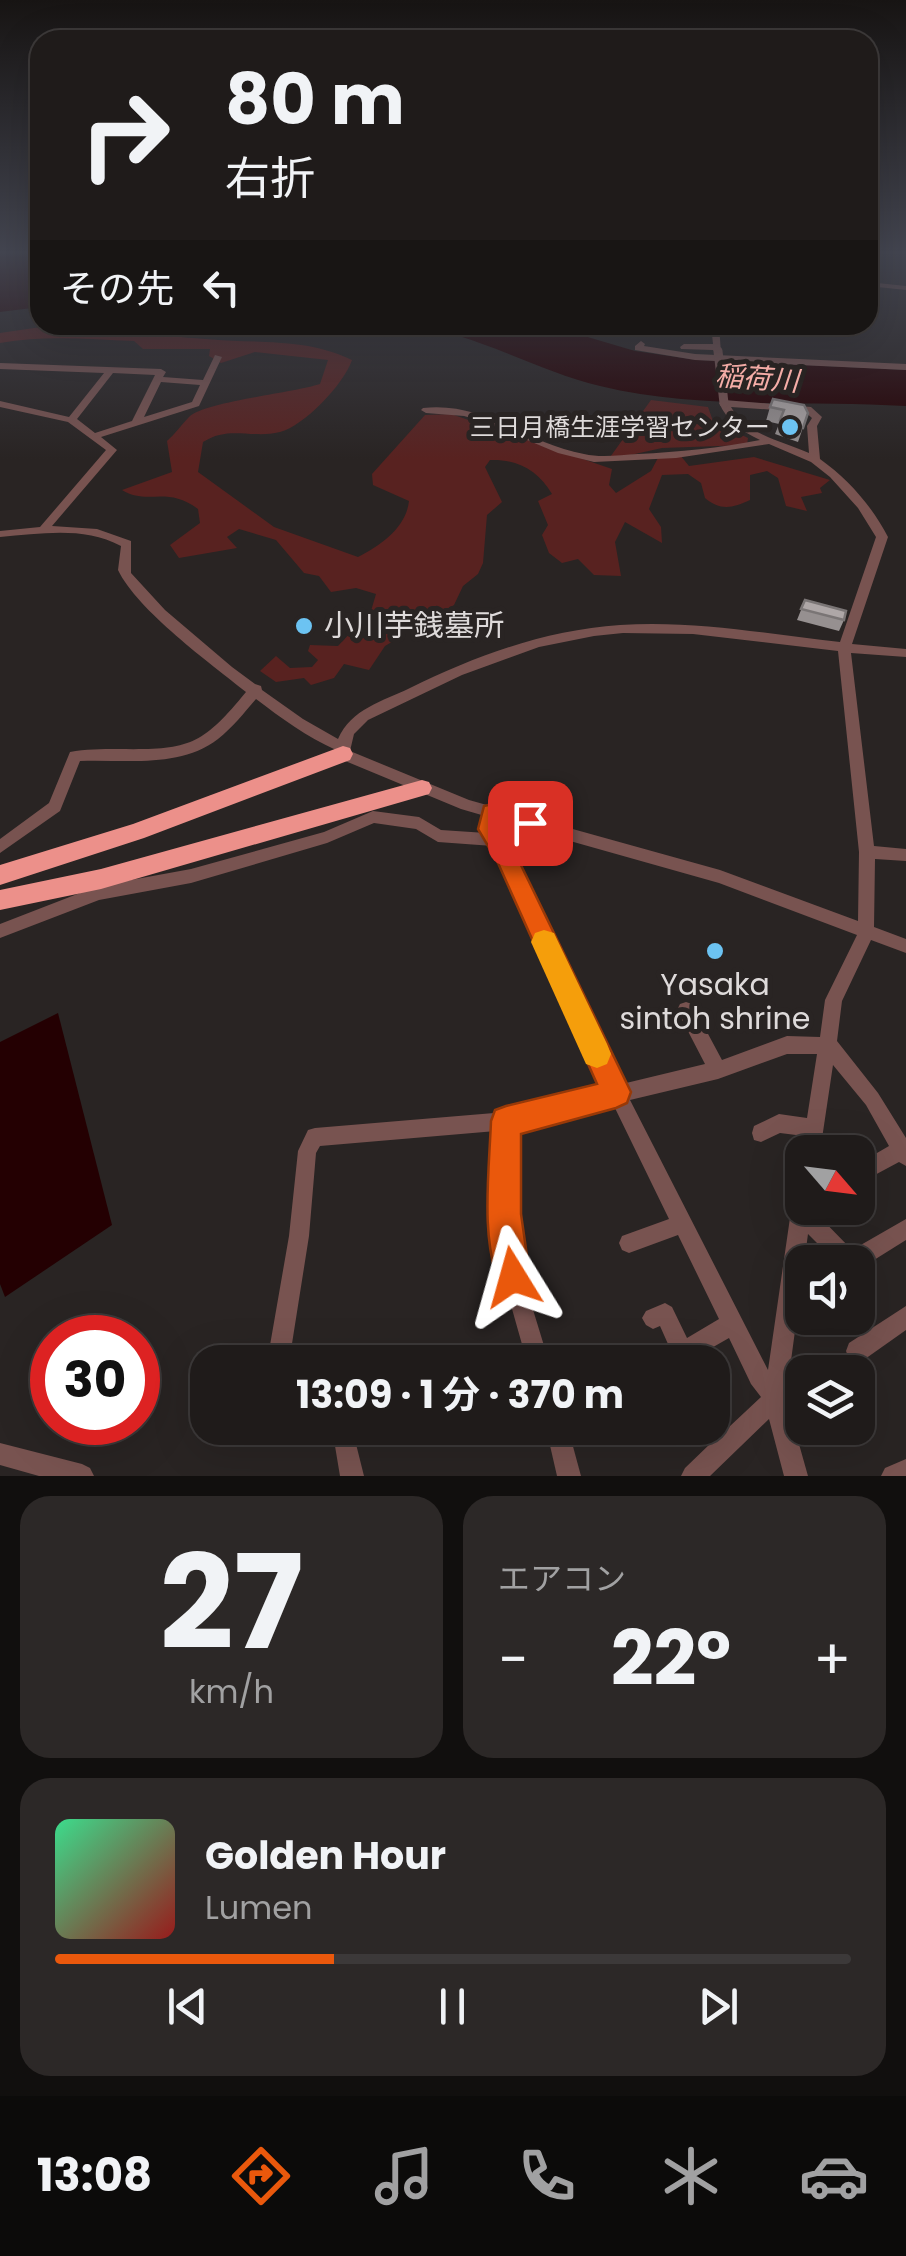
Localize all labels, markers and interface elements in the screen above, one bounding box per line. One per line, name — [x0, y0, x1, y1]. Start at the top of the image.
text: 80 m — [225, 50, 405, 149]
icon: right — [60, 70, 190, 200]
text: 右折 — [225, 147, 315, 210]
icon: left — [194, 260, 249, 315]
text: その先 — [60, 262, 174, 315]
water label: 稲荷川 — [714, 356, 803, 401]
place label: 三日月橋生涯学習センター — [470, 410, 770, 445]
marker: 三日月橋生涯学習センター — [779, 416, 801, 438]
place label: 小川芋銭墓所 — [324, 604, 504, 647]
marker: 小川芋銭墓所 — [293, 615, 315, 637]
pin — [488, 781, 573, 866]
icon: arrive — [503, 796, 558, 851]
marker: Yasaka sintoh shrine — [704, 940, 726, 962]
place label: Yasaka sintoh shrine — [620, 963, 810, 1040]
north arrow — [785, 1135, 875, 1225]
map controls — [785, 1135, 875, 1445]
position arrow — [461, 1225, 565, 1329]
button: sound — [785, 1245, 875, 1335]
speed limit sign: 30 — [30, 1315, 160, 1445]
button: layers — [785, 1355, 875, 1445]
text: 13:09 · 1 分 · 370 m — [296, 1368, 624, 1421]
text: 27 — [160, 1511, 303, 1694]
text: エアコン — [498, 1556, 626, 1601]
text: 22° — [611, 1606, 731, 1711]
text: − — [498, 1621, 528, 1698]
text: + — [813, 1621, 851, 1698]
text: km/h — [189, 1669, 274, 1714]
text: Golden Hour — [205, 1829, 446, 1882]
text: Lumen — [205, 1885, 313, 1930]
icon: previous — [160, 1979, 215, 2034]
icon: pause — [425, 1979, 480, 2034]
icon: next — [691, 1979, 746, 2034]
icon: directions — [226, 2141, 296, 2211]
icon: music — [369, 2141, 439, 2211]
icon: phone — [512, 2141, 582, 2211]
icon: climate — [656, 2141, 726, 2211]
icon: car — [799, 2141, 869, 2211]
text: 13:08 — [37, 2144, 152, 2207]

